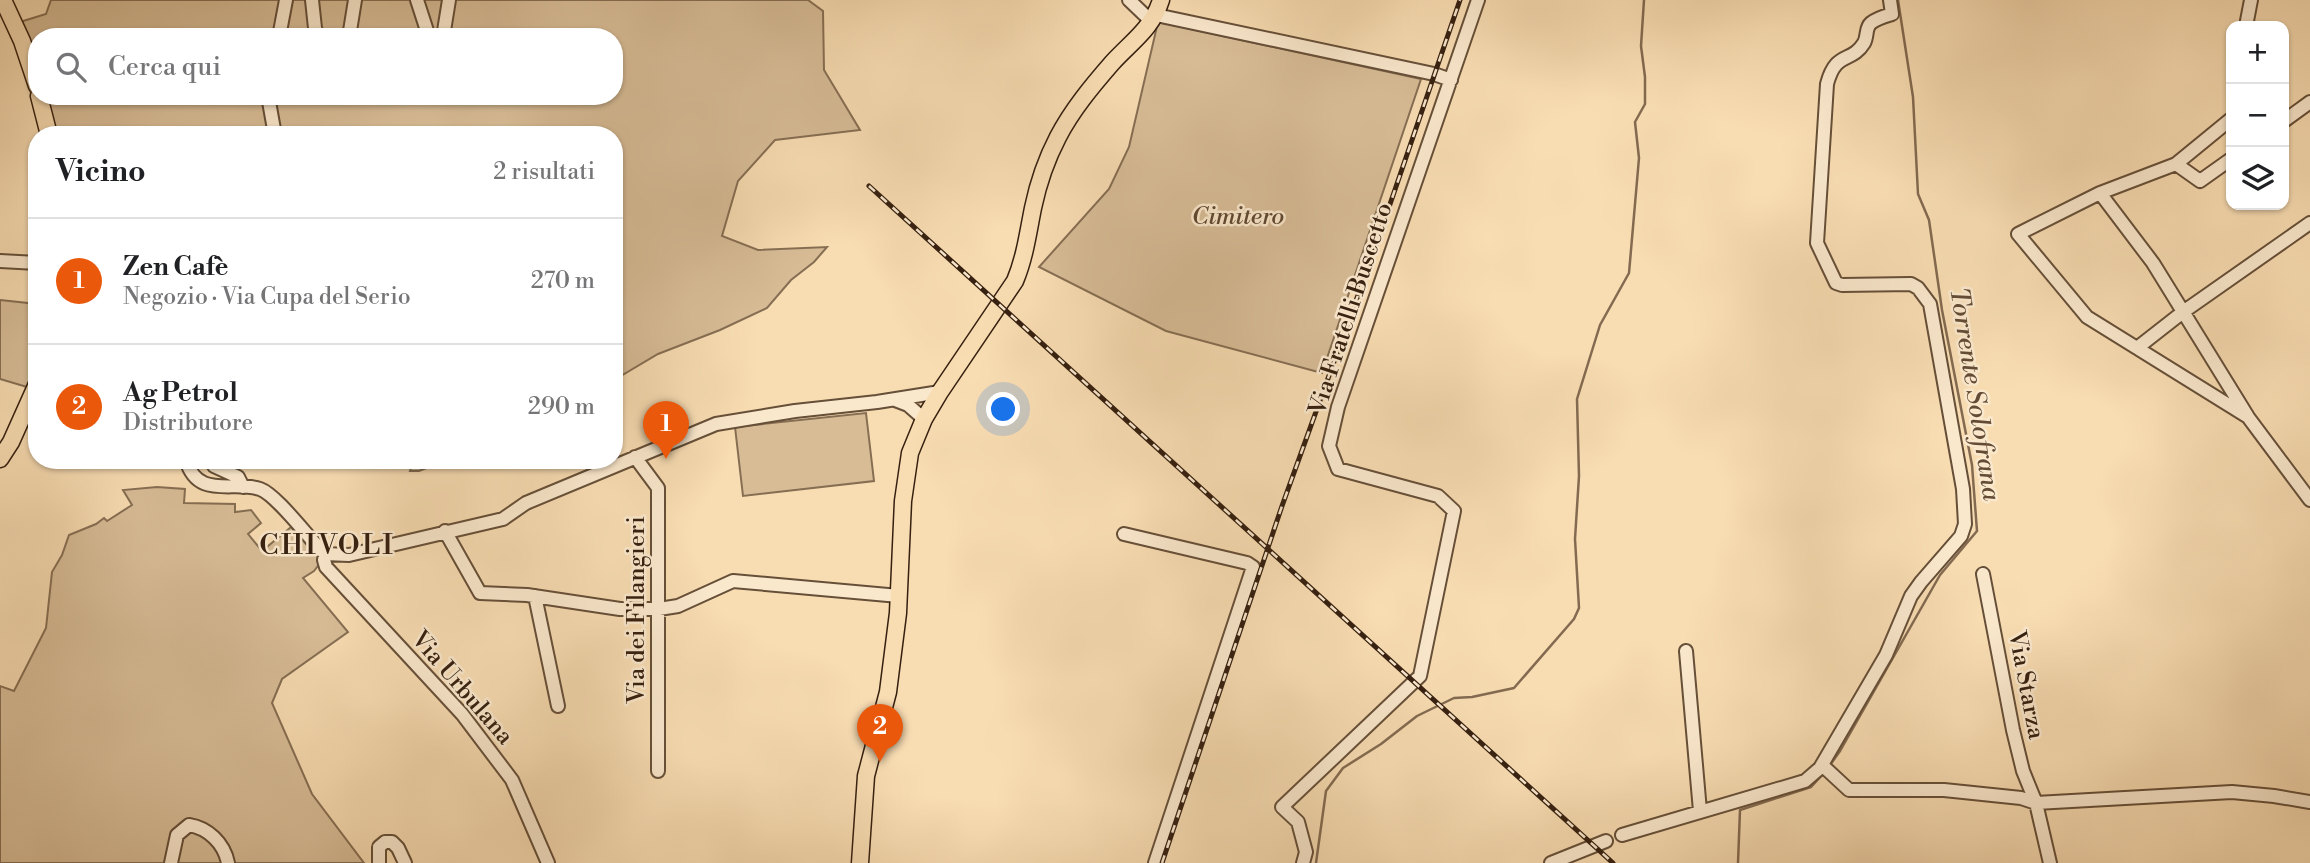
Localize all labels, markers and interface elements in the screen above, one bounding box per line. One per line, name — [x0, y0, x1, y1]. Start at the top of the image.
map controls — [2226, 21, 2289, 210]
button: + — [2226, 21, 2289, 84]
search box — [28, 28, 623, 105]
icon: search — [52, 48, 90, 86]
text: Cerca qui — [108, 51, 221, 83]
button: − — [2226, 84, 2289, 147]
button: layers — [2226, 147, 2289, 210]
text: Vicino — [56, 153, 146, 191]
text: 2 risultati — [493, 158, 595, 186]
street label: Via Fratelli Buscetto — [1302, 199, 1400, 420]
park label: Cimitero — [1192, 202, 1284, 232]
text: Zen Cafè — [123, 251, 228, 283]
text: 1 — [73, 267, 85, 295]
text: 270 m — [531, 267, 595, 295]
text: Negozio · Via Cupa del Serio — [123, 283, 411, 311]
water label: Torrente Solofrana — [1942, 285, 2008, 504]
text: Ag Petrol — [123, 377, 238, 409]
your location — [986, 392, 1020, 426]
text: 2 — [72, 393, 86, 421]
text: 290 m — [528, 393, 595, 421]
pin: 1 — [643, 401, 689, 459]
text: Distributore — [123, 409, 253, 437]
street label: Via dei Filangieri — [622, 516, 652, 705]
district label: CHIVOLI — [259, 528, 395, 563]
street label: Via Urbulana — [404, 624, 520, 752]
street label: Via Starza — [2001, 627, 2051, 743]
pin: 2 — [857, 704, 903, 762]

